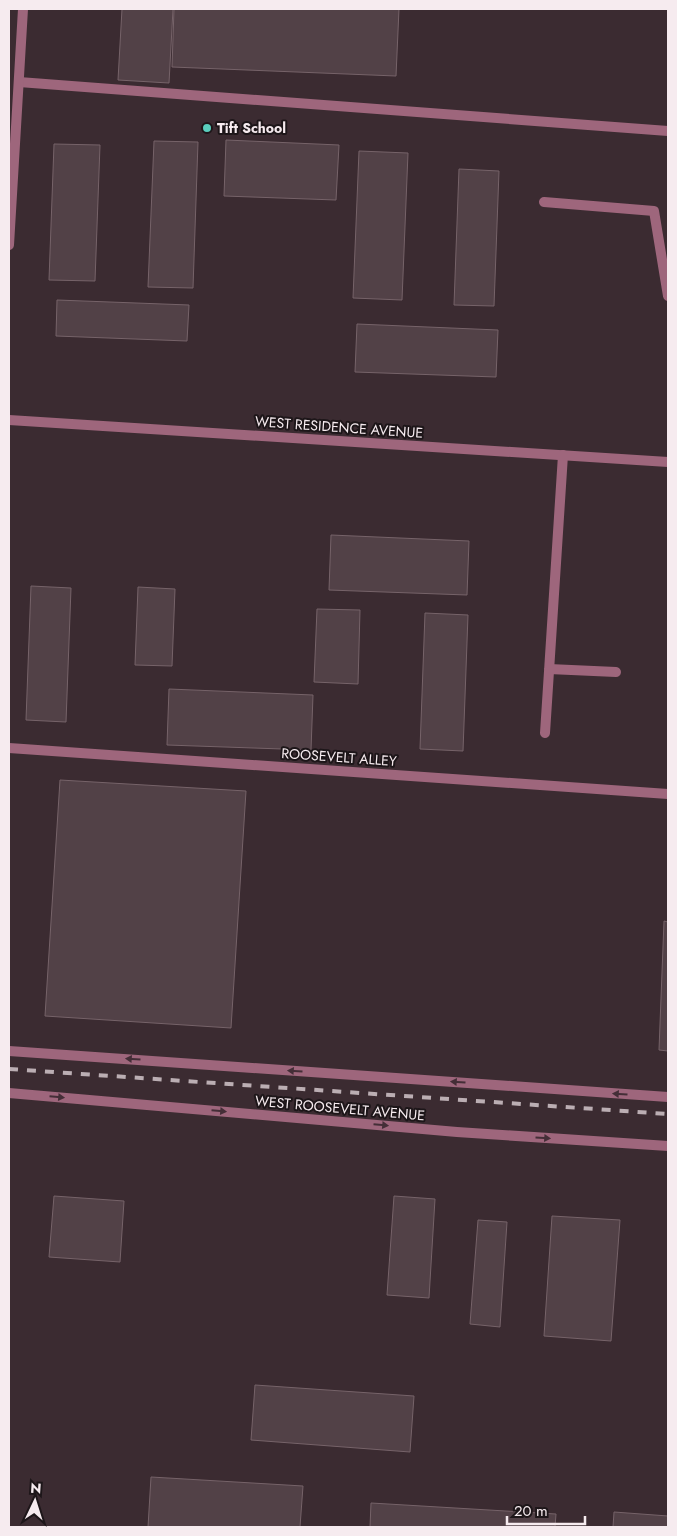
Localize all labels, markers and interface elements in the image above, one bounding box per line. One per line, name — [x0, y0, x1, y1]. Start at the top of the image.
place label: Tift School — [217, 118, 286, 138]
marker: Tift School — [201, 122, 213, 134]
street label: WEST RESIDENCE AVENUE — [254, 411, 424, 443]
street label: ROOSEVELT ALLEY — [281, 743, 398, 771]
one-way arrow — [125, 1055, 141, 1063]
one-way arrow — [287, 1066, 303, 1074]
one-way arrow — [449, 1078, 465, 1086]
one-way arrow — [611, 1089, 627, 1097]
street label: WEST ROOSEVELT AVENUE — [254, 1091, 426, 1125]
one-way arrow — [50, 1094, 66, 1102]
one-way arrow — [212, 1108, 228, 1116]
one-way arrow — [373, 1122, 389, 1130]
one-way arrow — [535, 1134, 551, 1142]
north arrow — [10, 1476, 60, 1526]
text: N — [30, 1478, 42, 1498]
scale bar — [507, 1494, 584, 1526]
text: 20 m — [514, 1500, 548, 1522]

